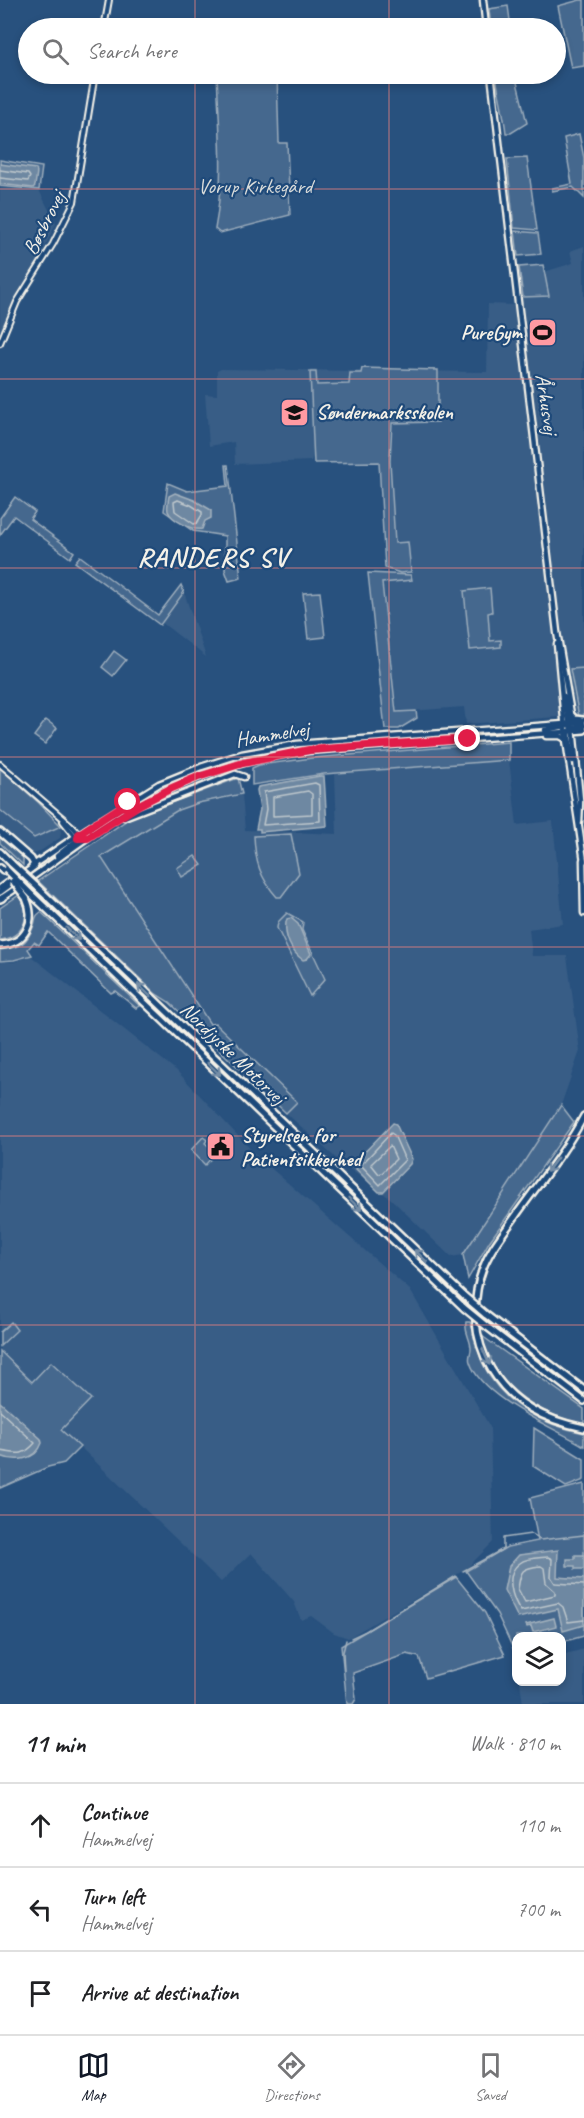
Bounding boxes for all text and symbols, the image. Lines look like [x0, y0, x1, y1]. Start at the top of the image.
search box [18, 18, 566, 84]
icon: search [39, 35, 72, 68]
text: Search here [87, 37, 177, 65]
park label: Vorup Kirkegård [198, 173, 316, 199]
street label: Bøsbrovej [17, 184, 72, 259]
sports icon: PureGym [527, 316, 559, 348]
place label: PureGym [461, 319, 523, 346]
street label: Århusvej [530, 372, 564, 439]
school or university icon: Søndermarksskolen [279, 396, 311, 428]
place label: Søndermarksskolen [316, 399, 453, 425]
district label: RANDERS SV [137, 540, 293, 574]
street label: Hammelvej [233, 715, 313, 753]
route end [454, 725, 480, 751]
route start [114, 788, 140, 814]
one-way arrow [66, 927, 81, 941]
one-way arrow [136, 982, 151, 997]
street label: Nordjyske Motorvej [175, 996, 293, 1112]
one-way arrow [207, 1062, 222, 1076]
place label: Styrelsen for Patientsikkerhed [241, 1122, 365, 1172]
public building icon: Styrelsen for Patientsikkerhed [204, 1131, 236, 1163]
one-way arrow [546, 1156, 558, 1173]
one-way arrow [347, 1197, 362, 1211]
one-way arrow [413, 1248, 428, 1263]
one-way arrow [480, 1348, 492, 1366]
map controls [512, 1632, 566, 1686]
button: layers [512, 1632, 566, 1686]
text: 11 min [24, 1727, 86, 1760]
text: Walk · 810 m [470, 1731, 560, 1756]
text: Continue [81, 1799, 147, 1827]
icon: ahead [24, 1809, 57, 1842]
text: 110 m [517, 1813, 560, 1838]
text: Hammelvej [81, 1827, 152, 1852]
text: Turn left [81, 1883, 145, 1911]
icon: left [24, 1893, 57, 1926]
text: 700 m [517, 1897, 560, 1922]
text: Hammelvej [81, 1911, 152, 1936]
icon: arrive [24, 1977, 57, 2010]
text: Arrive at destination [81, 1979, 238, 2007]
tab: Map [77, 2049, 110, 2105]
tab: Directions [264, 2049, 320, 2105]
tab: Saved [474, 2049, 507, 2105]

